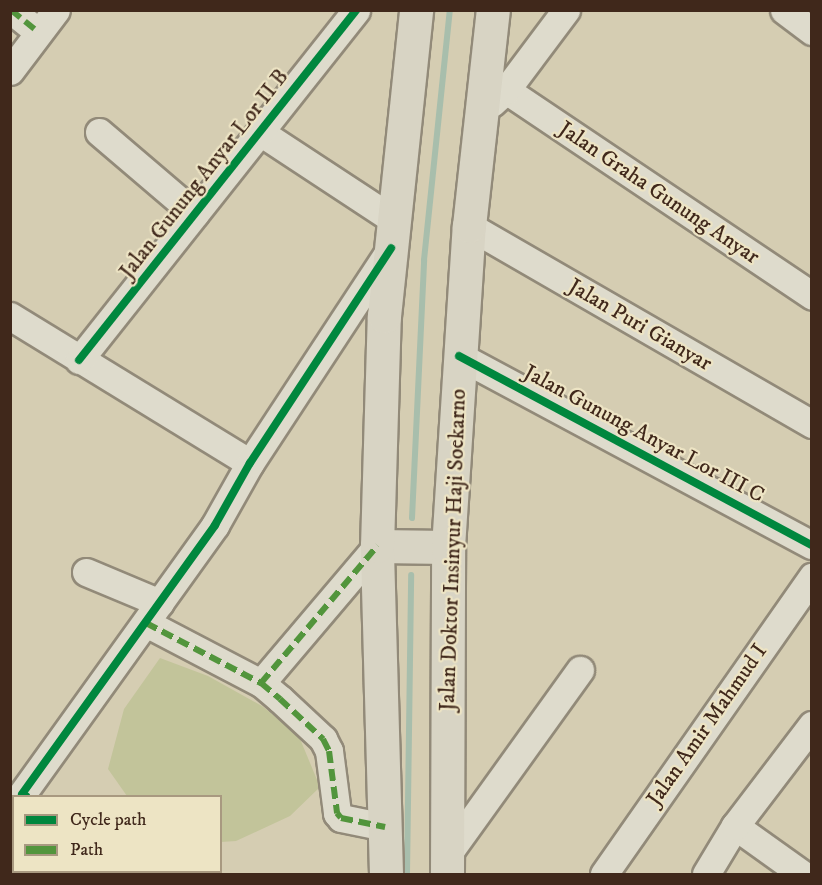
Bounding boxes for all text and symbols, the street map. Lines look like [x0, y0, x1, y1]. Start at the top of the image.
street label: Jalan Gunung Anyar Lor II B [114, 64, 294, 284]
street label: Jalan Graha Gunung Anyar [554, 116, 764, 270]
street label: Jalan Puri Gianyar [563, 273, 717, 377]
street label: Jalan Gunung Anyar Lor III C [519, 359, 769, 509]
street label: Jalan Doktor Insinyur Haji Soekarno [434, 388, 472, 712]
street label: Jalan Amir Mahmud I [641, 639, 773, 811]
legend [12, 795, 222, 873]
text: Cycle path [70, 809, 147, 831]
text: Path [70, 839, 103, 861]

